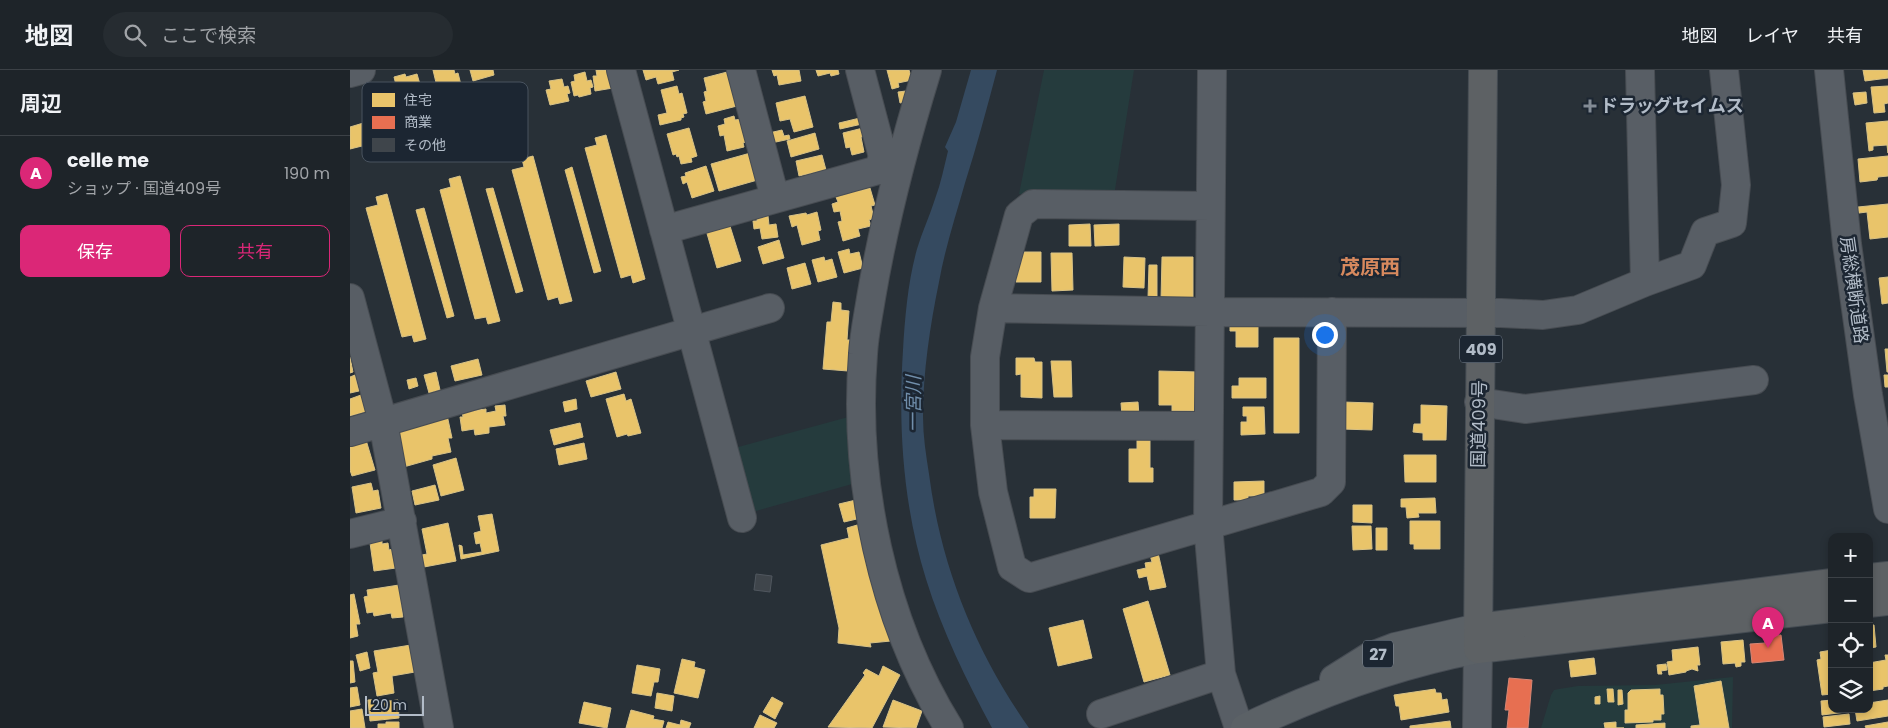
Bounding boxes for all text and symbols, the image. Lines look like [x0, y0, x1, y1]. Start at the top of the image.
search box [103, 12, 453, 57]
text: 地図 [25, 19, 73, 52]
icon: search [121, 21, 149, 49]
text: ここで検索 [161, 22, 256, 49]
text: 地図 [1682, 23, 1718, 48]
text: レイヤ [1746, 23, 1799, 48]
text: 共有 [1827, 23, 1863, 48]
legend [362, 82, 528, 162]
text: 周辺 [20, 89, 62, 118]
text: 住宅 [404, 90, 432, 110]
place label: ドラッグセイムス [1600, 93, 1744, 118]
marker: ドラッグセイムス [1584, 100, 1596, 112]
text: 商業 [404, 112, 432, 132]
text: その他 [404, 135, 446, 155]
text: celle me [67, 147, 149, 174]
text: A [30, 162, 42, 185]
text: 190 m [284, 162, 330, 185]
text: ショップ · 国道409号 [67, 177, 221, 200]
button: 保存 [20, 225, 170, 277]
button: 共有 [180, 225, 330, 277]
street label: 房総横断道路 [1835, 235, 1874, 345]
district label: 茂原西 [1340, 253, 1400, 281]
your location [1312, 322, 1338, 348]
road number: 409 [1460, 336, 1502, 362]
water label: 一宮川 [900, 374, 927, 433]
street label: 国道409号 [1465, 380, 1492, 468]
map controls [1828, 533, 1873, 713]
button: + [1828, 533, 1873, 578]
button: − [1828, 578, 1873, 623]
pin: A [1752, 607, 1784, 648]
button: locate [1828, 623, 1873, 668]
road number: 27 [1363, 640, 1393, 668]
button: layers [1828, 668, 1873, 713]
scale bar [365, 693, 424, 716]
text: 20 m [372, 695, 407, 715]

